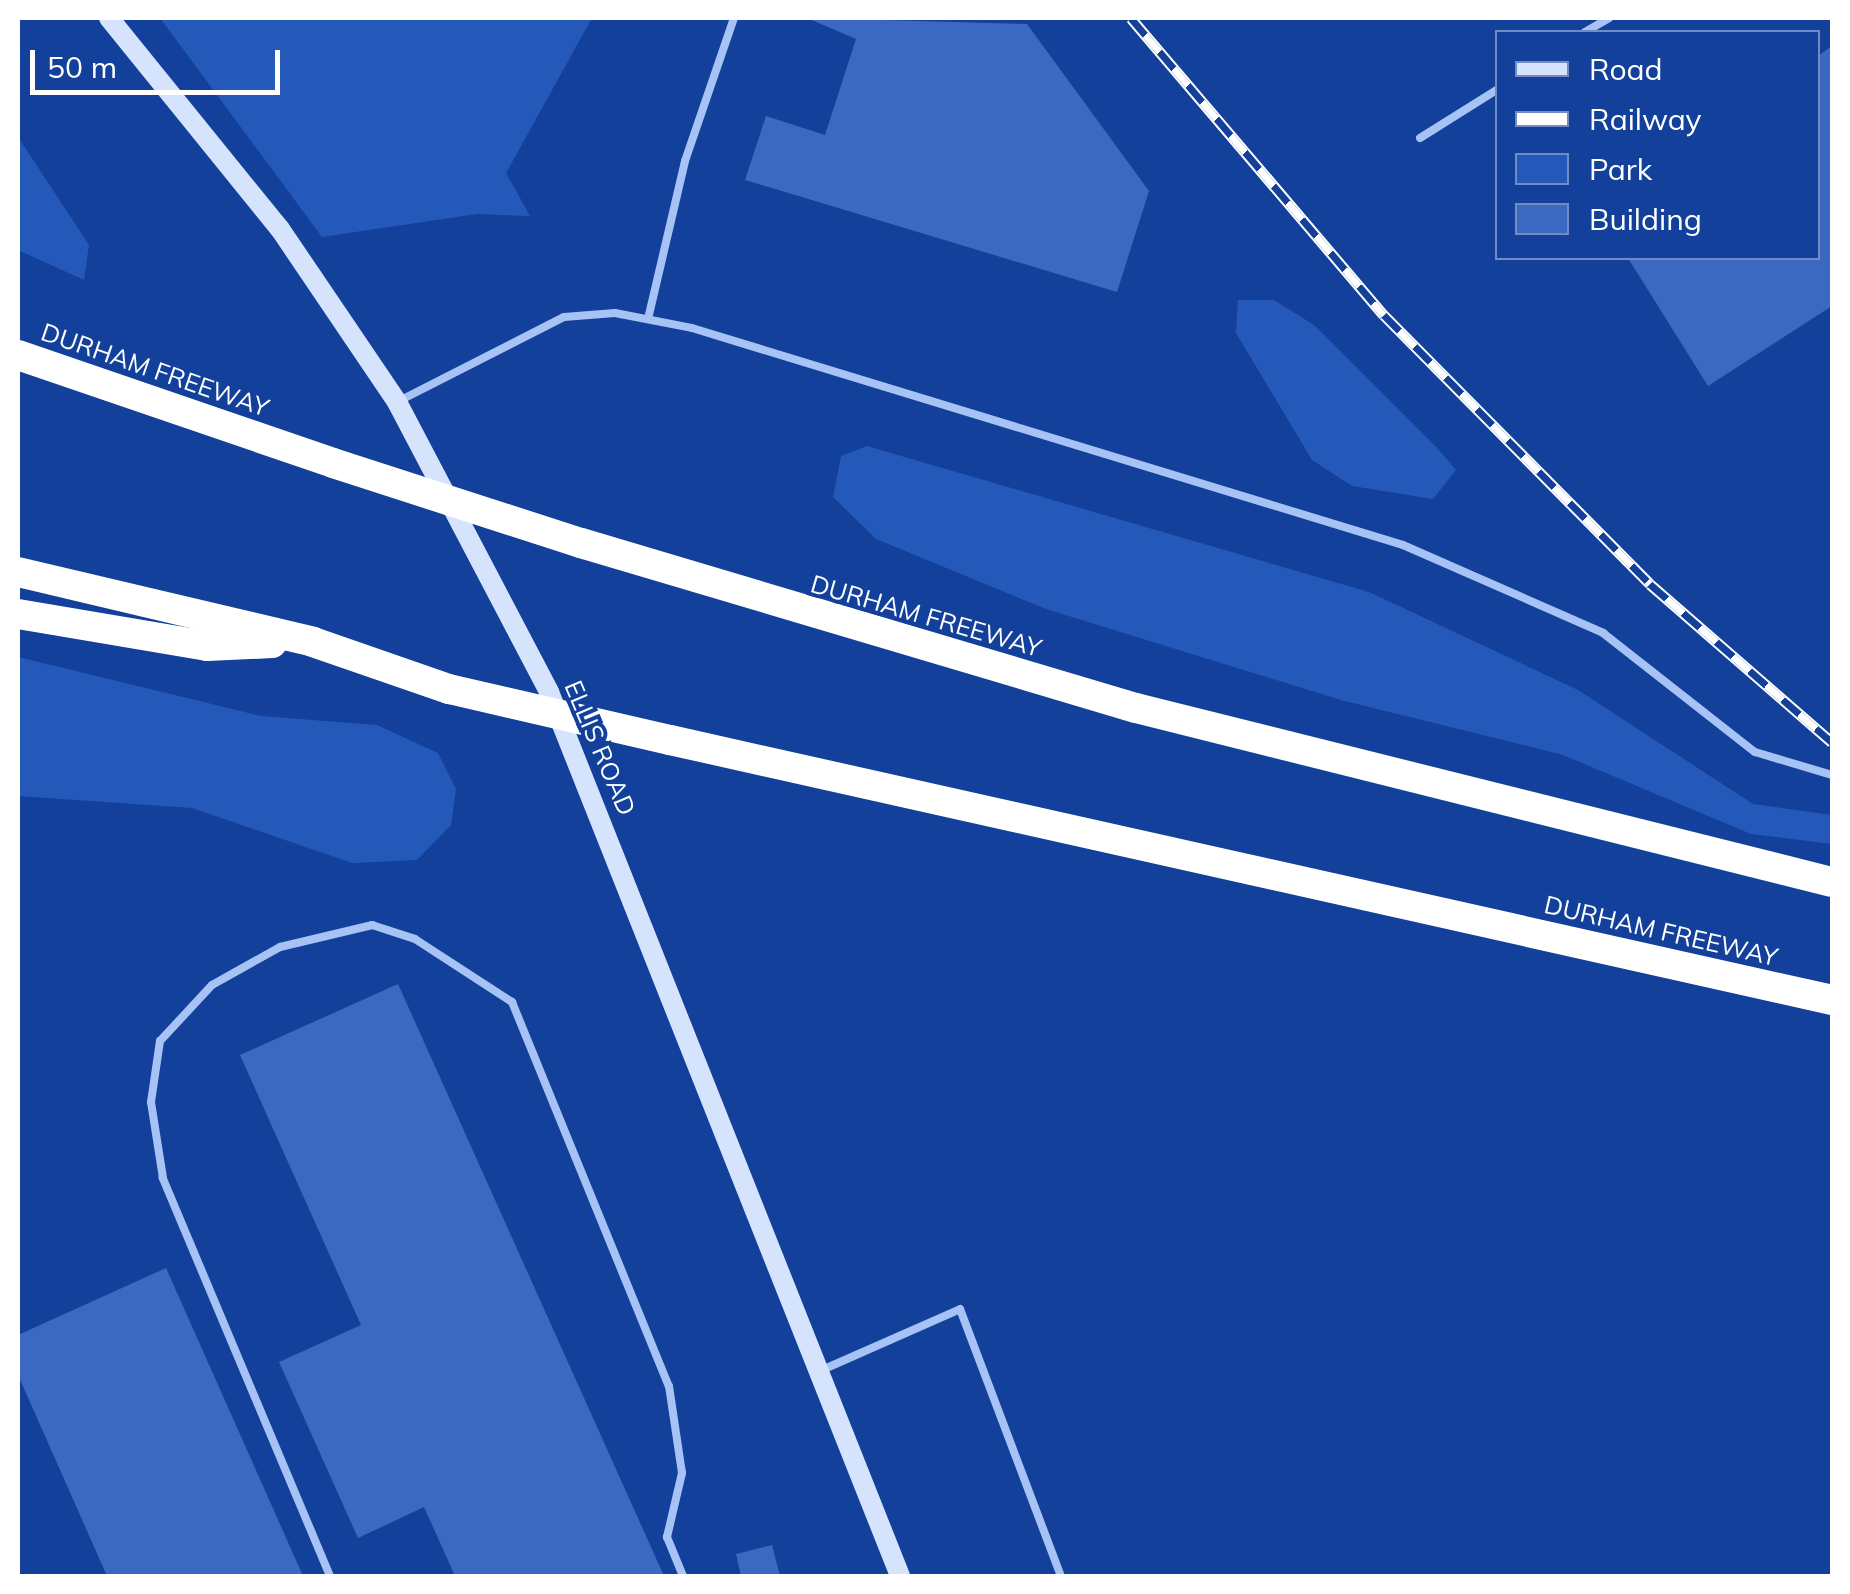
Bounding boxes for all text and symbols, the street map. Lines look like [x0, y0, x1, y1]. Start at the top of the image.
scale bar [35, 30, 285, 92]
legend [1495, 30, 1820, 260]
text: 50 m [47, 48, 117, 86]
text: Road [1589, 50, 1663, 88]
text: Railway [1589, 100, 1702, 138]
text: Park [1589, 150, 1652, 188]
text: Building [1589, 200, 1702, 238]
street label: DURHAM FREEWAY [37, 317, 273, 423]
street label: DURHAM FREEWAY [807, 569, 1045, 663]
street label: ELLIS ROAD [558, 676, 642, 820]
street label: DURHAM FREEWAY [1541, 890, 1781, 972]

